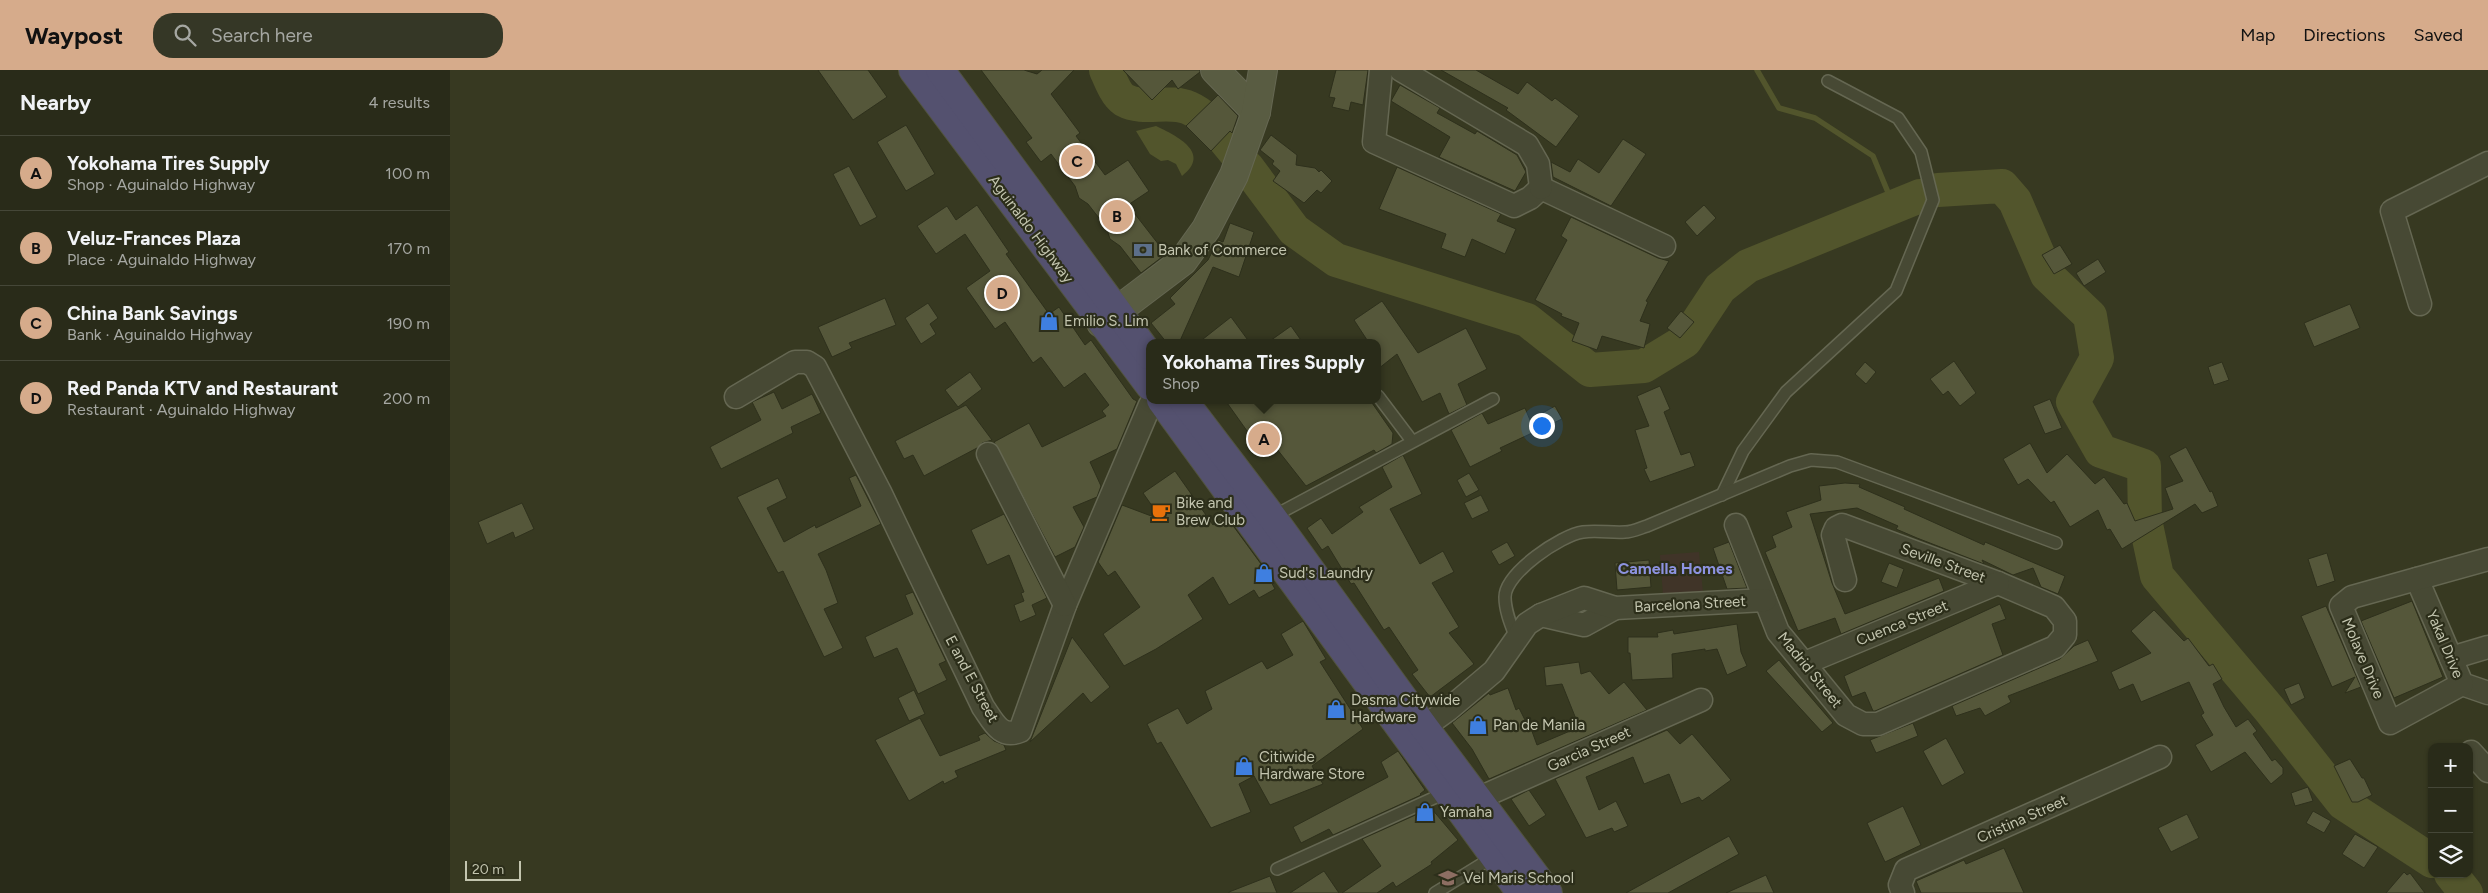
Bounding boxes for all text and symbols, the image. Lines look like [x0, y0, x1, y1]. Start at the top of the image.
search box [153, 13, 503, 58]
text: Waypost [25, 21, 123, 50]
icon: search [171, 21, 199, 49]
text: Search here [211, 24, 313, 47]
text: Map [2240, 24, 2275, 46]
text: Directions [2303, 24, 2385, 46]
text: Saved [2413, 24, 2463, 46]
text: Nearby [20, 90, 91, 115]
text: 4 results [369, 93, 430, 112]
pin: C [1061, 142, 1093, 180]
text: Yokohama Tires Supply [67, 152, 270, 175]
text: A [30, 164, 42, 183]
text: 100 m [385, 164, 430, 183]
street label: Aguinaldo Highway [985, 172, 1077, 286]
text: Shop · Aguinaldo Highway [67, 175, 255, 194]
pin: B [1101, 197, 1133, 235]
text: Veluz-Frances Plaza [67, 227, 241, 250]
text: B [31, 239, 41, 258]
text: 170 m [387, 239, 430, 258]
bank icon: Bank of Commerce [1132, 239, 1154, 261]
place label: Bank of Commerce [1158, 241, 1287, 259]
text: Place · Aguinaldo Highway [67, 250, 256, 269]
pin: D [986, 274, 1018, 312]
text: China Bank Savings [67, 302, 237, 325]
shop icon: Emilio S. Lim [1038, 310, 1060, 332]
place label: Emilio S. Lim [1064, 312, 1148, 330]
text: C [30, 314, 42, 333]
text: 190 m [387, 314, 430, 333]
text: Bank · Aguinaldo Highway [67, 325, 252, 344]
popup [1146, 339, 1381, 404]
text: Yokohama Tires Supply [1162, 351, 1365, 374]
text: Shop [1162, 374, 1200, 393]
text: Red Panda KTV and Restaurant [67, 377, 338, 400]
text: D [30, 389, 42, 408]
text: 200 m [383, 389, 430, 408]
text: Restaurant · Aguinaldo Highway [67, 400, 296, 419]
your location [1529, 413, 1555, 439]
pin: A [1248, 420, 1280, 458]
place label: Bike and Brew Club [1176, 494, 1245, 529]
cafe icon: Bike and Brew Club [1150, 501, 1172, 523]
street label: Seville Street [1898, 539, 1988, 587]
district label: Camella Homes [1618, 559, 1733, 578]
shop icon: Sud's Laundry [1253, 562, 1275, 584]
place label: Sud's Laundry [1279, 564, 1373, 582]
street label: Barcelona Street [1634, 592, 1747, 616]
street label: Cuenca Street [1854, 596, 1951, 650]
street label: Yakal Drive [2423, 607, 2467, 681]
street label: Molave Drive [2338, 615, 2388, 701]
street label: Madrid Street [1774, 629, 1846, 712]
street label: E and E Street [942, 633, 1003, 726]
place label: Dasma Citywide Hardware [1351, 691, 1460, 726]
shop icon: Dasma Citywide Hardware [1325, 698, 1347, 720]
shop icon: Pan de Manila [1467, 714, 1489, 736]
place label: Pan de Manila [1493, 716, 1585, 734]
street label: Garcia Street [1545, 723, 1634, 775]
map controls [2428, 743, 2473, 878]
button: + [2428, 743, 2473, 788]
place label: Citiwide Hardware Store [1259, 748, 1365, 783]
shop icon: Citiwide Hardware Store [1233, 755, 1255, 777]
button: − [2428, 788, 2473, 833]
street label: Cristina Street [1974, 791, 2070, 847]
shop icon: Yamaha [1414, 801, 1436, 823]
place label: Yamaha [1440, 803, 1492, 821]
button: layers [2428, 833, 2473, 878]
scale bar [465, 858, 521, 881]
text: 20 m [472, 861, 504, 878]
school or university icon: Vel Maris School [1437, 867, 1459, 889]
place label: Vel Maris School [1463, 869, 1574, 887]

